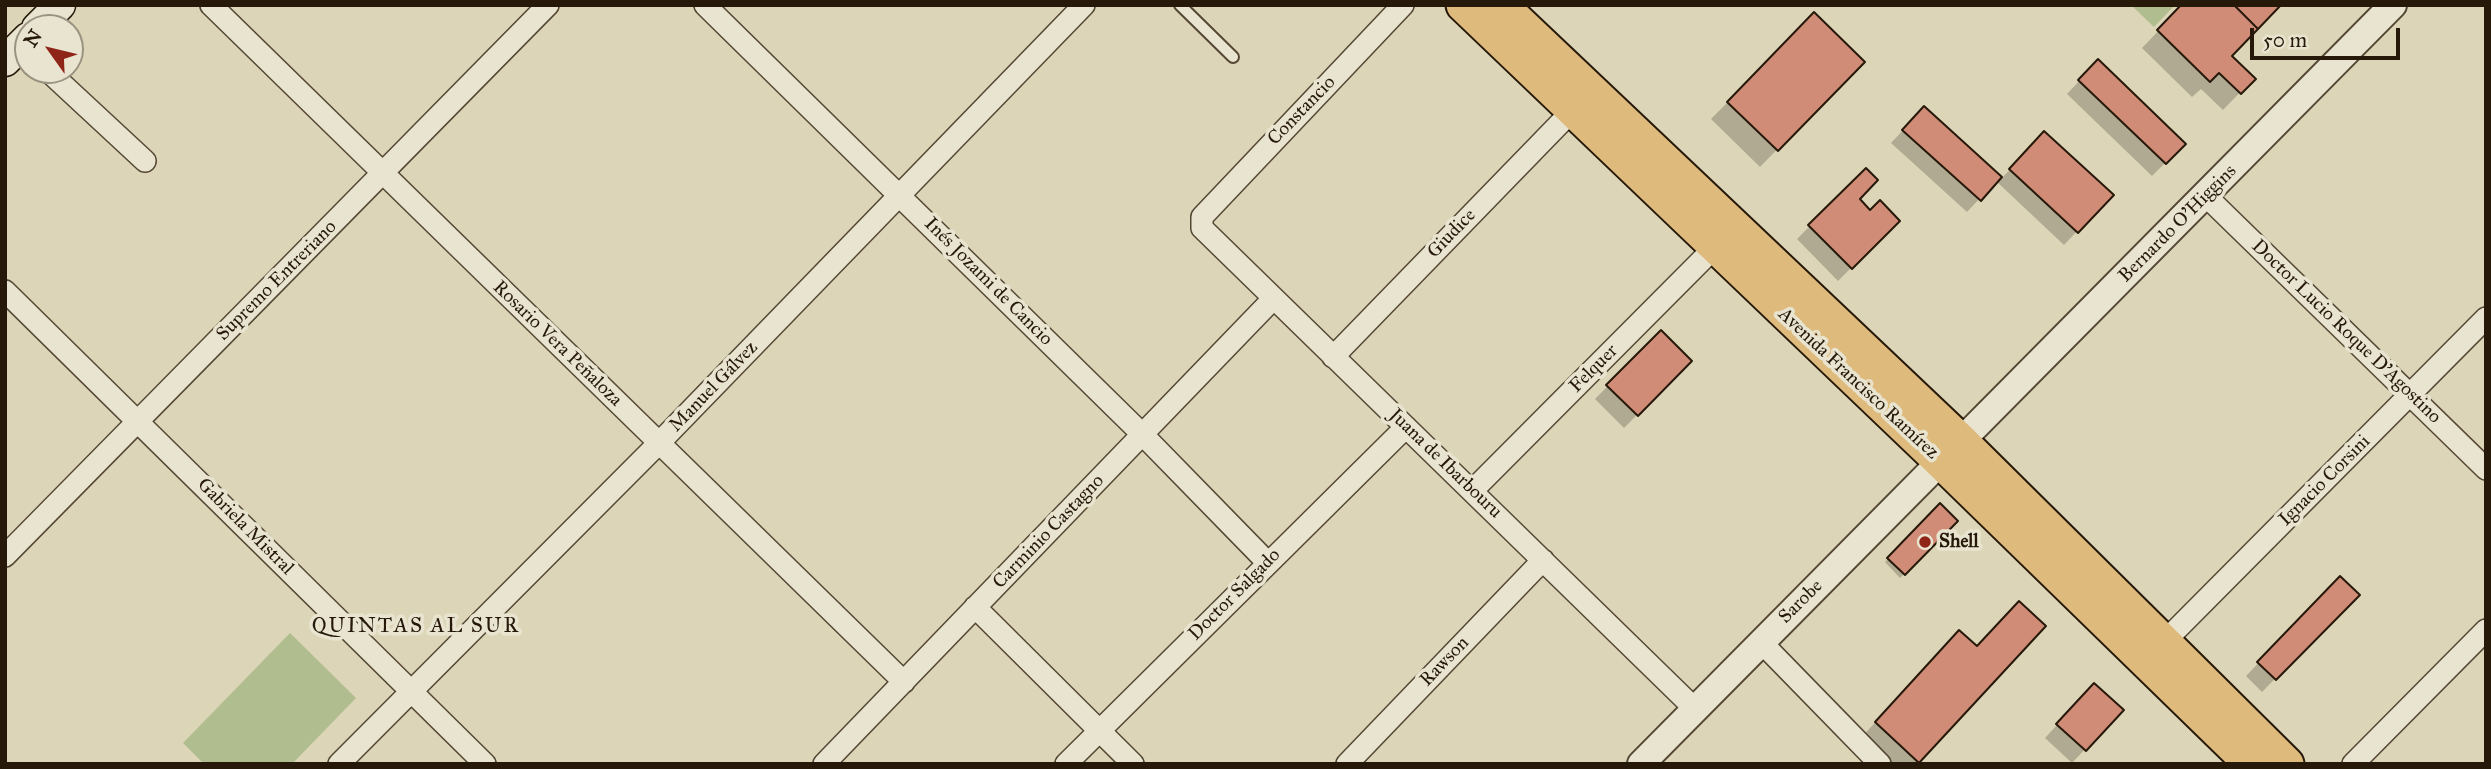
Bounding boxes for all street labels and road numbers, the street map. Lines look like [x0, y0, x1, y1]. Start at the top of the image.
street label: Constancio [1263, 72, 1341, 150]
street label: Bernardo O'Higgins [2114, 160, 2242, 288]
street label: Giudice [1423, 205, 1481, 263]
street label: Inés Jozami de Cancio [919, 213, 1057, 351]
street label: Supremo Entreriano [212, 216, 342, 346]
street label: Doctor Lucio Roque D’Agostino [2246, 235, 2446, 429]
street label: Rosario Vera Peñaloza [488, 276, 626, 412]
street label: Avenida Francisco Ramírez [1773, 304, 1943, 464]
street label: Manuel Gálvez [665, 337, 763, 437]
street label: Felquer [1565, 340, 1623, 398]
street label: Juana de Ibarbouru [1384, 404, 1506, 524]
street label: Ignacio Corsini [2275, 431, 2375, 531]
street label: Carminio Castagno [989, 470, 1109, 594]
street label: Gabriela Mistral [192, 474, 298, 580]
street label: Doctor Salgado [1184, 544, 1286, 646]
street label: Sarobe [1774, 575, 1828, 629]
street label: Rawson [1416, 632, 1474, 692]

